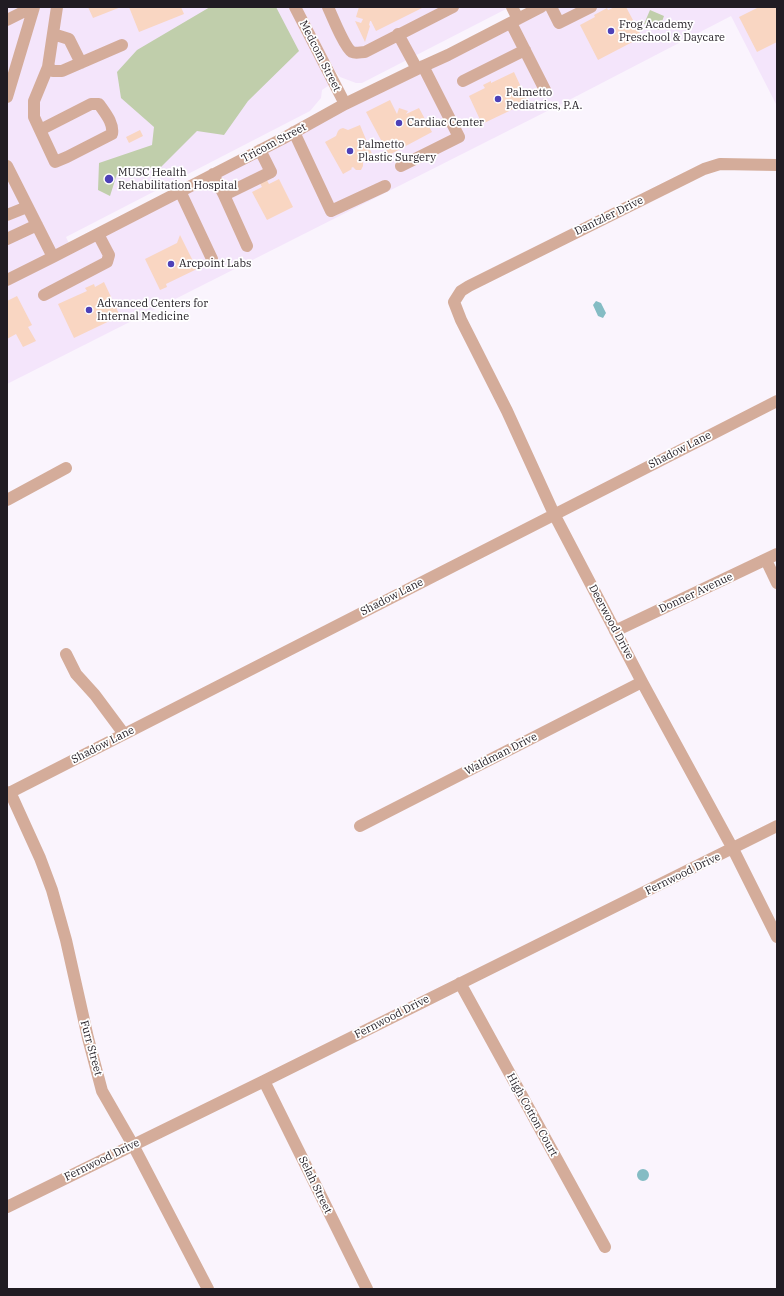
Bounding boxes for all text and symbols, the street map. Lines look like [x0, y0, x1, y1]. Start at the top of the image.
street label: Medcom Street [296, 18, 344, 94]
place label: Frog Academy Preschool & Daycare [619, 18, 725, 44]
marker: Frog Academy Preschool & Daycare [606, 26, 616, 36]
place label: Palmetto Pediatrics, P.A. [506, 86, 582, 112]
marker: Palmetto Pediatrics, P.A. [493, 94, 503, 104]
place label: Cardiac Center [407, 116, 484, 130]
marker: Cardiac Center [394, 118, 404, 128]
street label: Tricom Street [240, 120, 308, 166]
place label: Palmetto Plastic Surgery [358, 138, 436, 164]
marker: Palmetto Plastic Surgery [345, 146, 355, 156]
place label: MUSC Health Rehabilitation Hospital [118, 166, 237, 192]
marker: MUSC Health Rehabilitation Hospital [103, 173, 115, 185]
street label: Dantzler Drive [573, 194, 645, 238]
place label: Arcpoint Labs [179, 257, 251, 271]
marker: Arcpoint Labs [166, 259, 176, 269]
place label: Advanced Centers for Internal Medicine [97, 297, 208, 323]
marker: Advanced Centers for Internal Medicine [84, 305, 94, 315]
street label: Shadow Lane [646, 429, 714, 471]
street label: Donner Avenue [657, 570, 735, 616]
street label: Shadow Lane [358, 576, 426, 618]
street label: Deerwood Drive [586, 582, 636, 662]
street label: Shadow Lane [69, 724, 137, 766]
street label: Waldman Drive [462, 730, 540, 778]
street label: Fernwood Drive [643, 850, 723, 898]
street label: Fernwood Drive [352, 992, 432, 1042]
street label: Furr Street [77, 1019, 105, 1077]
street label: High Cotton Court [504, 1071, 560, 1159]
street label: Fernwood Drive [62, 1136, 142, 1184]
street label: Selah Street [295, 1154, 335, 1216]

